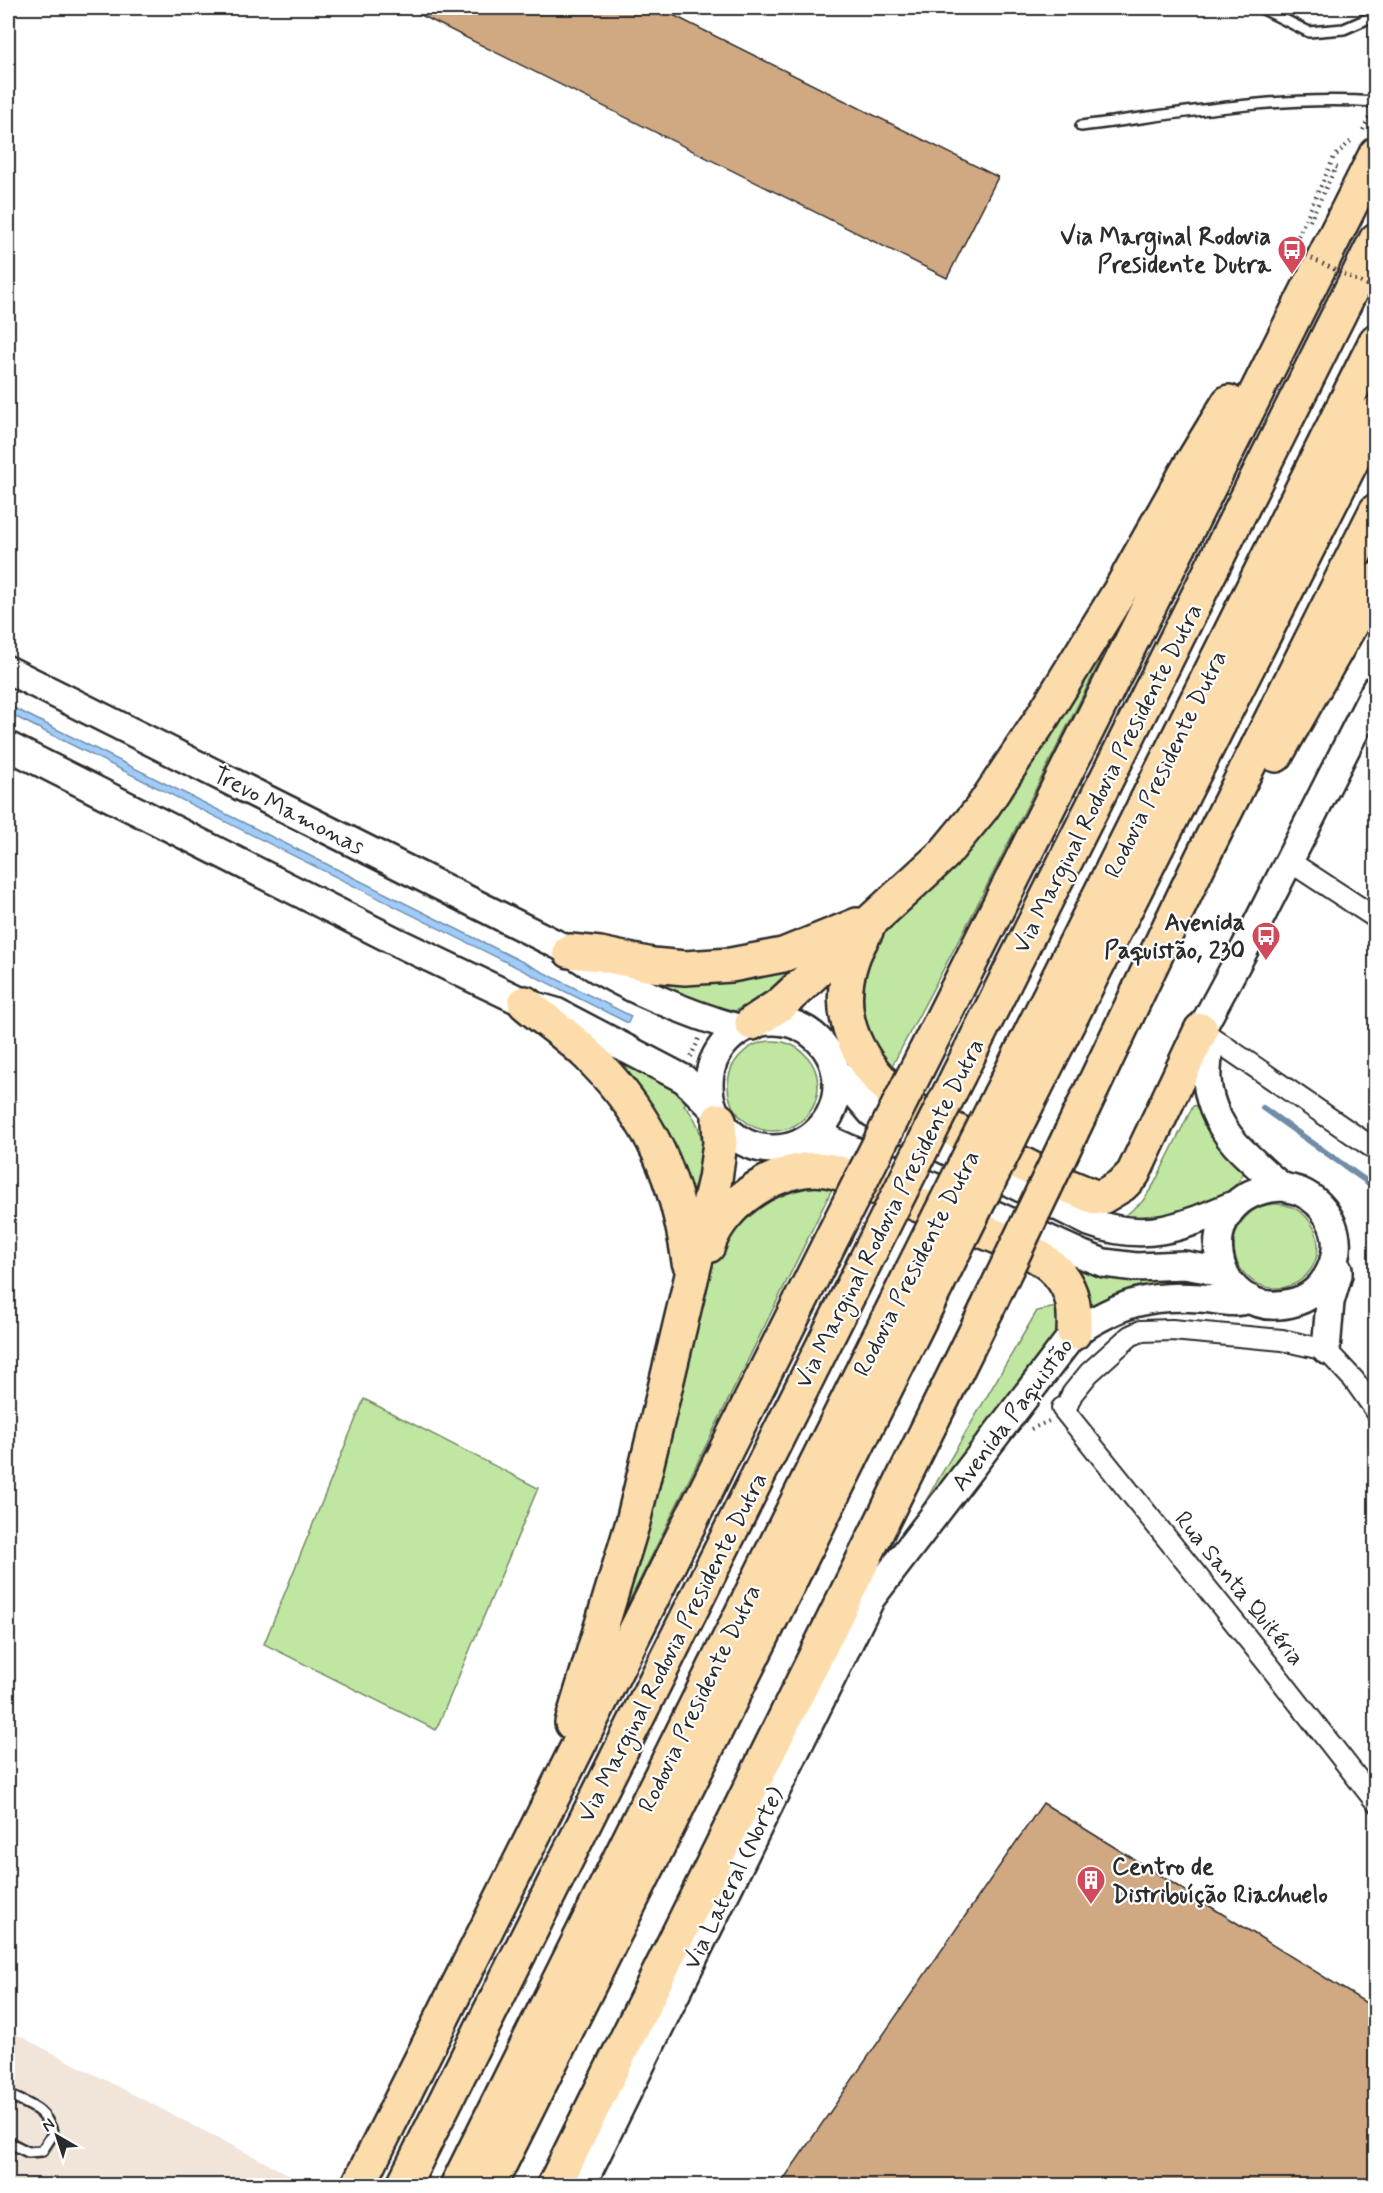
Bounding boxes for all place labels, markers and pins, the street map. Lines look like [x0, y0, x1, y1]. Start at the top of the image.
place label: Via Marginal Rodovia Presidente Dutra [1060, 222, 1272, 281]
bus stop icon: Via Marginal Rodovia Presidente Dutra [1276, 234, 1308, 276]
place label: Avenida Paquistão, 230 [1104, 908, 1245, 967]
bus stop icon: Avenida Paquistão, 230 [1250, 920, 1282, 962]
place label: Centro de Distribuíção Riachuelo [1112, 1852, 1328, 1911]
building icon: Centro de Distribuíção Riachuelo [1075, 1864, 1107, 1906]

